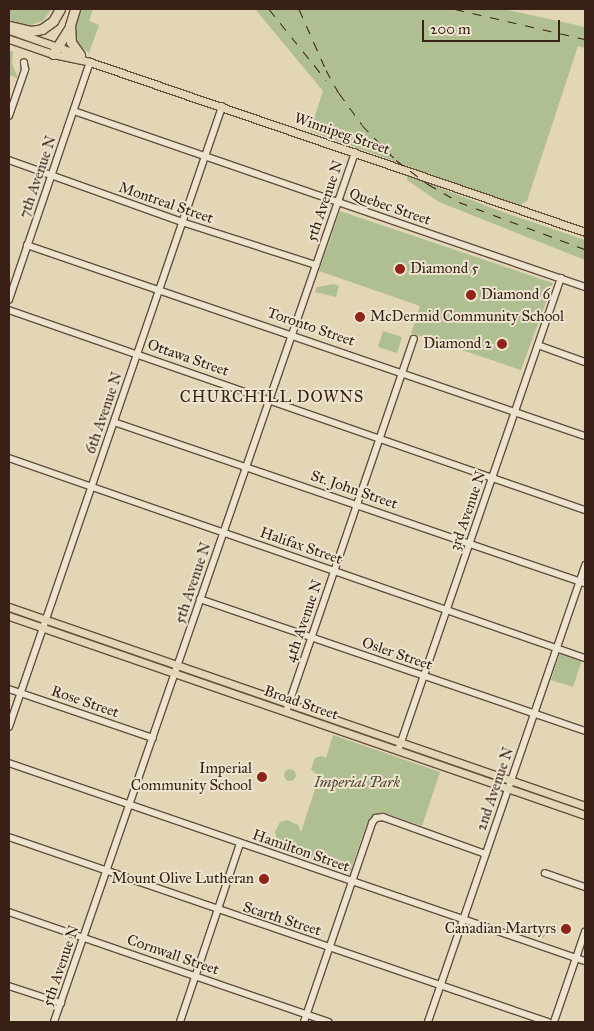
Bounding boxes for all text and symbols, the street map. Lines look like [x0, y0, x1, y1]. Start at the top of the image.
scale bar [424, 10, 562, 42]
text: 200 m [430, 20, 471, 38]
street label: Winnipeg Street [292, 109, 392, 159]
street label: 7th Avenue N [16, 133, 60, 221]
street label: 5th Avenue N [303, 158, 347, 244]
street label: Montreal Street [116, 178, 216, 228]
street label: Quebec Street [347, 185, 433, 229]
place label: Diamond 5 [410, 260, 478, 278]
marker: Diamond 5 [394, 263, 406, 275]
place label: Diamond 6 [481, 286, 550, 304]
marker: Diamond 6 [465, 289, 477, 301]
street label: Toronto Street [265, 304, 357, 350]
place label: McDermid Community School [370, 308, 564, 326]
marker: McDermid Community School [354, 311, 366, 323]
place label: Diamond 2 [423, 335, 492, 353]
street label: Ottawa Street [145, 336, 231, 380]
marker: Diamond 2 [496, 338, 508, 350]
street label: 6th Avenue N [82, 370, 126, 456]
district label: CHURCHILL DOWNS [178, 387, 366, 407]
street label: St. John Street [308, 467, 400, 513]
street label: 3rd Avenue N [446, 469, 490, 553]
street label: Halifax Street [257, 523, 345, 569]
street label: 5th Avenue N [171, 540, 215, 626]
street label: 4th Avenue N [281, 577, 327, 665]
street label: Osler Street [359, 634, 435, 674]
street label: Rose Street [49, 682, 121, 722]
street label: Broad Street [261, 682, 341, 724]
street label: 2nd Avenue N [472, 745, 518, 833]
place label: Imperial Community School [131, 759, 252, 794]
marker: Imperial Community School [256, 771, 268, 783]
park label: Imperial Park [314, 774, 400, 792]
street label: Hamilton Street [250, 826, 352, 876]
place label: Mount Olive Lutheran [112, 870, 254, 888]
marker: Mount Olive Lutheran [258, 873, 270, 885]
street label: Scarth Street [241, 898, 323, 940]
place label: Canadian Martyrs [445, 920, 556, 938]
street label: 5th Avenue N [39, 923, 83, 1009]
marker: Canadian Martyrs [560, 923, 572, 935]
street label: Cornwall Street [125, 931, 221, 979]

